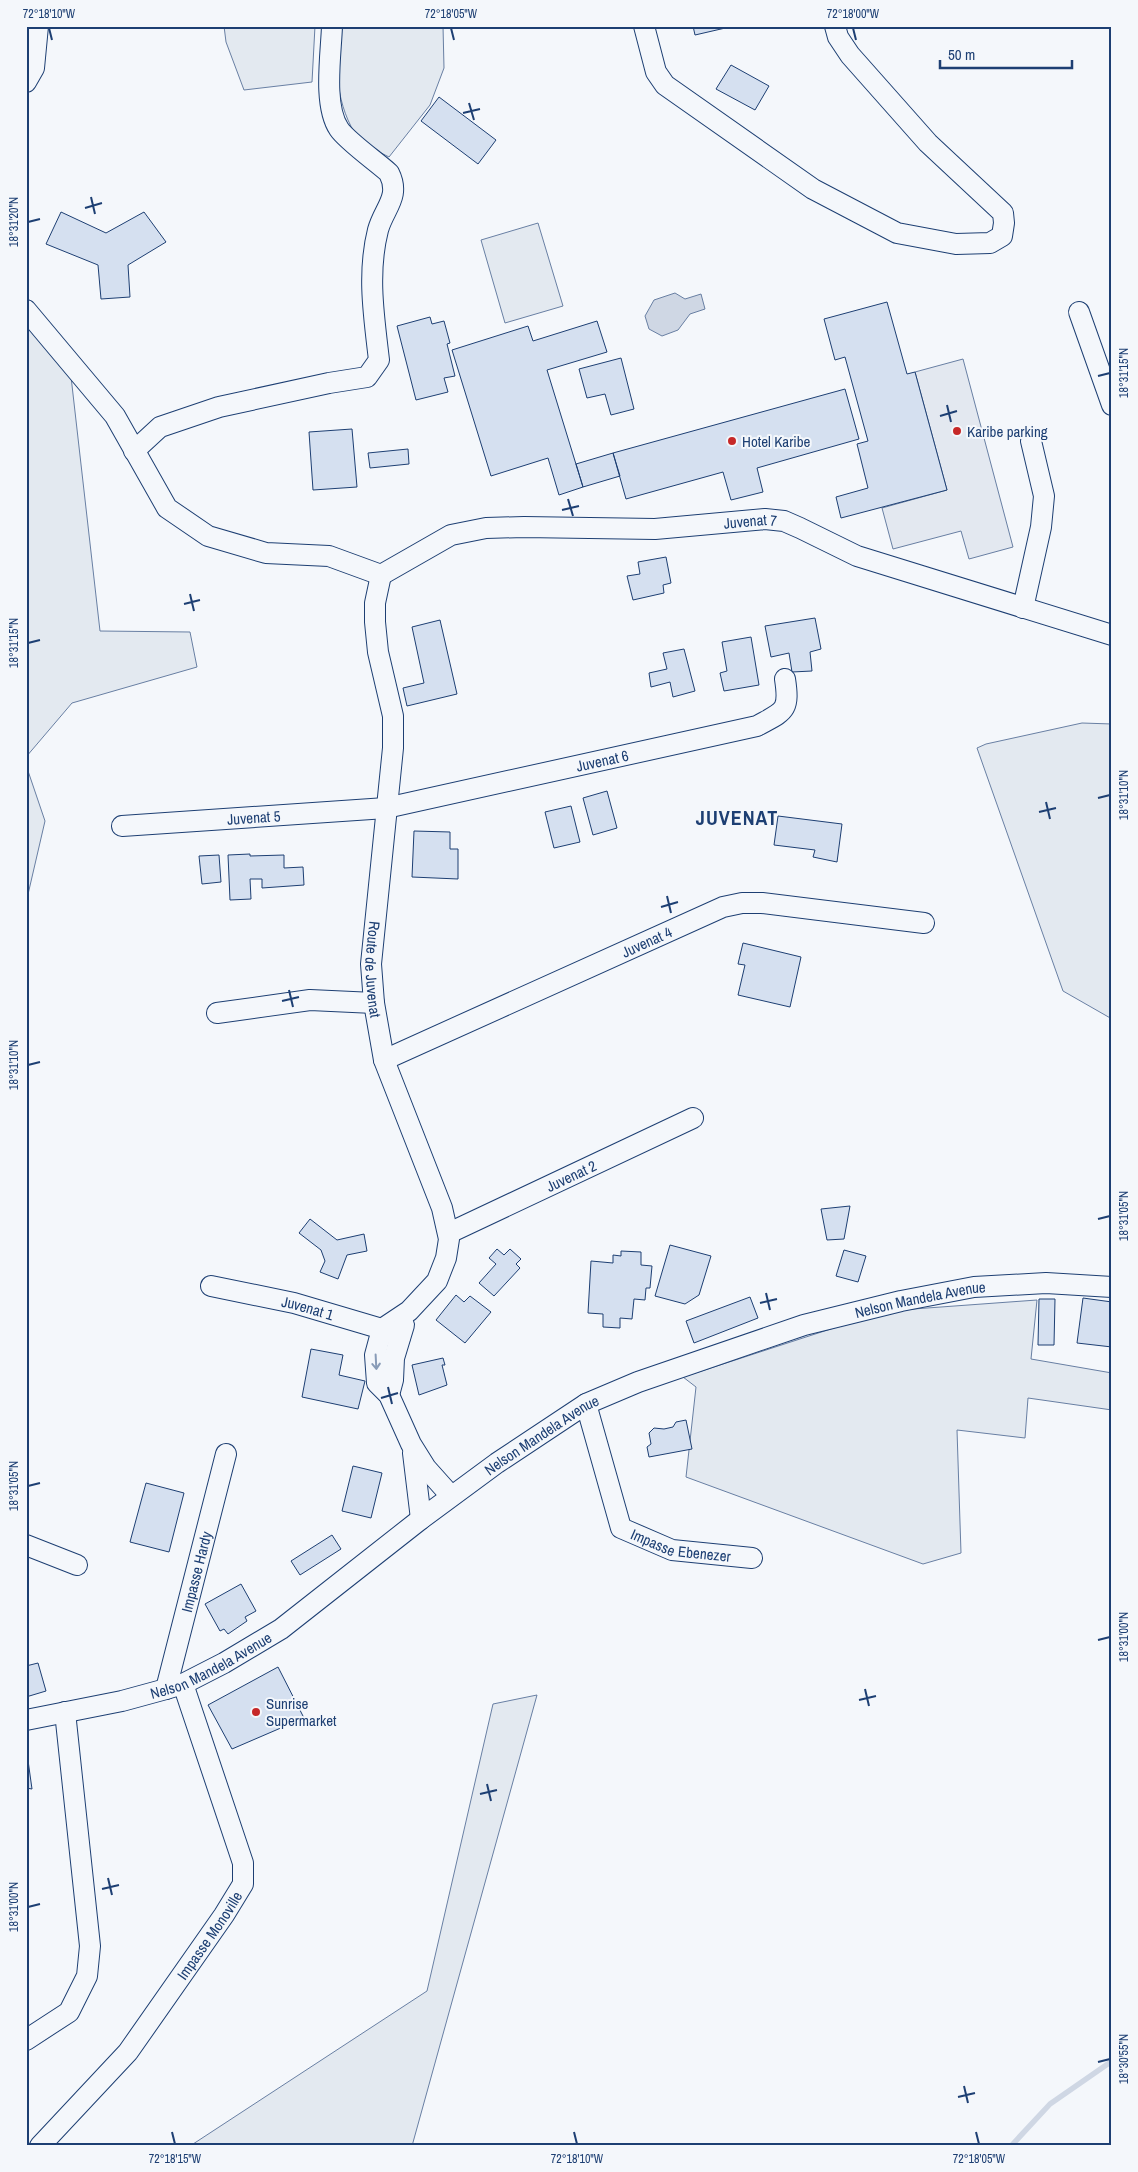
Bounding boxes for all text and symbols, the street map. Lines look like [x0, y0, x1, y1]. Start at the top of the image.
text: 72°18'10"W [23, 6, 76, 22]
text: 72°18'05"W [425, 6, 478, 22]
text: 72°18'00"W [827, 6, 880, 22]
scale bar [940, 38, 1073, 70]
text: 50 m [948, 44, 975, 65]
text: 18°31'20"N [6, 197, 22, 247]
text: 18°31'15"N [1116, 348, 1132, 398]
place label: Karibe parking [967, 421, 1048, 442]
marker: Karibe parking [951, 425, 963, 437]
place label: Hotel Karibe [742, 431, 811, 452]
marker: Hotel Karibe [726, 435, 738, 447]
street label: Juvenat 7 [723, 508, 778, 533]
text: 18°31'15"N [6, 618, 22, 668]
street label: Juvenat 6 [574, 744, 631, 776]
text: 18°31'10"N [1116, 770, 1132, 820]
district label: JUVENAT [696, 804, 778, 831]
street label: Juvenat 5 [226, 805, 281, 829]
street label: Route de Juvenat [361, 920, 387, 1020]
street label: Juvenat 4 [618, 921, 675, 962]
text: 18°31'10"N [6, 1040, 22, 1090]
street label: Juvenat 2 [542, 1155, 600, 1196]
text: 18°31'05"N [1116, 1191, 1132, 1241]
street label: Nelson Mandela Avenue [853, 1276, 986, 1323]
street label: Juvenat 1 [280, 1290, 336, 1325]
one-way arrow [371, 1353, 380, 1369]
street label: Nelson Mandela Avenue [480, 1389, 602, 1480]
text: 18°31'05"N [6, 1461, 22, 1511]
street label: Impasse Ebenezer [628, 1523, 732, 1566]
street label: Impasse Hardy [176, 1528, 217, 1614]
text: 18°31'00"N [1116, 1612, 1132, 1662]
street label: Nelson Mandela Avenue [148, 1627, 275, 1703]
place label: Sunrise Supermarket [266, 1693, 337, 1731]
marker: Sunrise Supermarket [250, 1706, 262, 1718]
text: 18°31'00"N [6, 1882, 22, 1932]
street label: Impasse Monoville [172, 1887, 247, 1984]
text: 18°30'55"N [1116, 2034, 1132, 2084]
text: 72°18'15"W [149, 2151, 202, 2167]
text: 72°18'10"W [551, 2151, 604, 2167]
text: 72°18'05"W [953, 2151, 1006, 2167]

